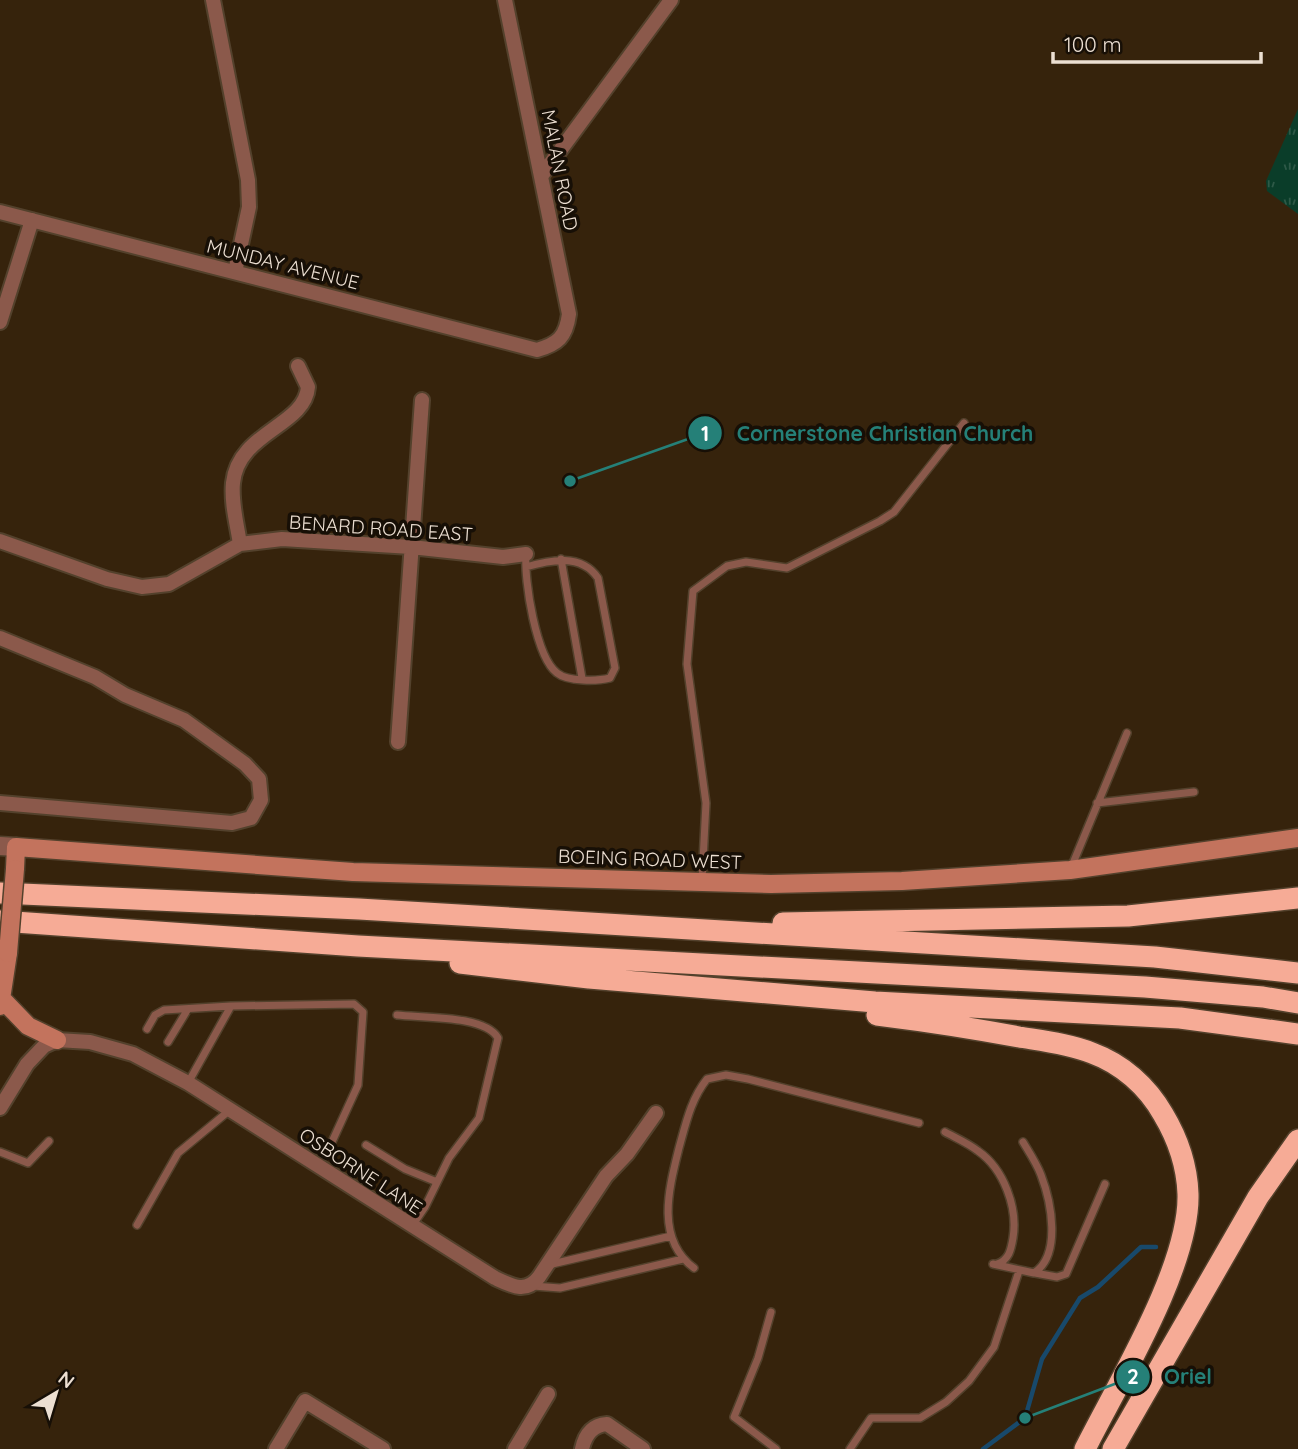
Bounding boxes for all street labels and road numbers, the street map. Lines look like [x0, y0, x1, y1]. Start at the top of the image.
street label: MALAN ROAD [537, 108, 583, 232]
street label: MUNDAY AVENUE [204, 233, 362, 295]
street label: BENARD ROAD EAST [288, 510, 474, 546]
street label: BOEING ROAD WEST [558, 844, 742, 874]
street label: OSBORNE LANE [295, 1122, 427, 1220]

